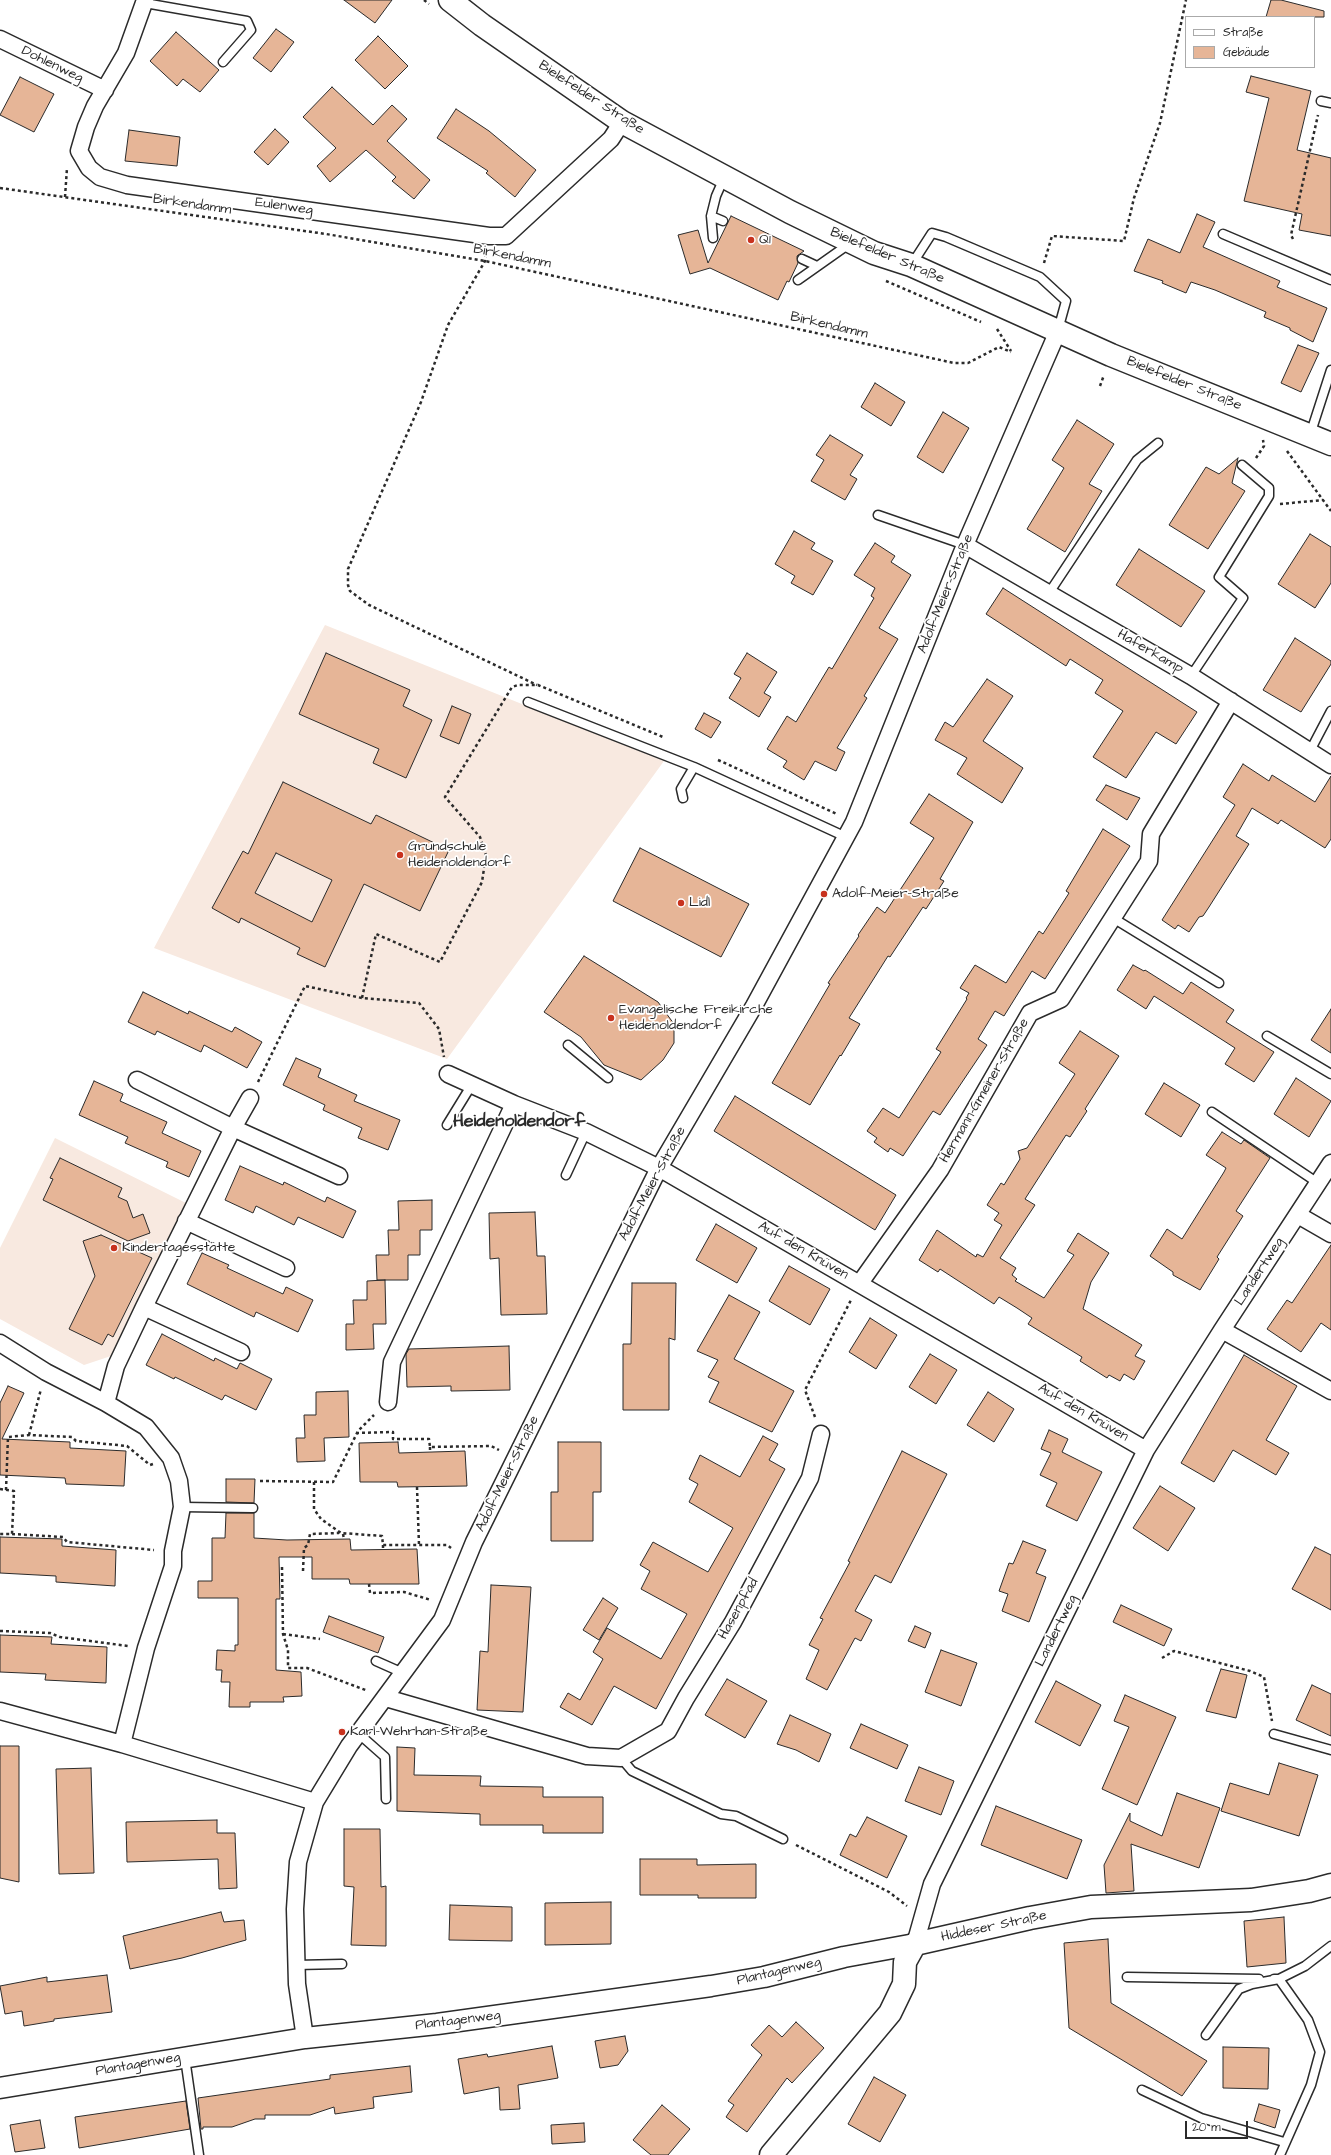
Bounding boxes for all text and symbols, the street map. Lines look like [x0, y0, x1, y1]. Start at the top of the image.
legend [1185, 16, 1315, 68]
text: Straße [1223, 24, 1263, 41]
street label: Dohlenweg [18, 43, 86, 87]
text: Gebäude [1223, 44, 1269, 61]
street label: Bielefelder Straße [535, 58, 647, 138]
street label: Birkendamm [152, 191, 232, 219]
street label: Eulenweg [254, 195, 314, 219]
street label: Bielefelder Straße [827, 224, 947, 288]
place label: Q1 [759, 232, 771, 248]
marker: Q1 [746, 235, 756, 245]
street label: Birkendamm [472, 241, 552, 273]
street label: Birkendamm [789, 309, 869, 343]
street label: Bielefelder Straße [1124, 353, 1244, 415]
street label: Adolf-Meier-Straße [914, 532, 978, 656]
street label: Haferkamp [1114, 626, 1186, 678]
place label: Grundschule Heidenoldendorf [408, 839, 511, 872]
marker: Grundschule Heidenoldendorf [395, 850, 405, 860]
place label: Adolf-Meier-Straße [832, 886, 959, 902]
marker: Adolf-Meier-Straße [819, 889, 829, 899]
place label: Lidl [689, 895, 710, 911]
marker: Lidl [676, 898, 686, 908]
place label: Evangelische Freikirche Heidenoldendorf [619, 1002, 773, 1034]
marker: Evangelische Freikirche Heidenoldendorf [606, 1013, 616, 1023]
street label: Hermann-Gmeiner-Straße [937, 1016, 1033, 1166]
district label: Heidenoldendorf [453, 1111, 585, 1133]
street label: Adolf-Meier-Straße [616, 1124, 690, 1244]
street label: Auf den Knüven [755, 1218, 851, 1284]
street label: Landertweg [1232, 1235, 1288, 1309]
place label: Kindertagesstätte [122, 1240, 235, 1256]
marker: Kindertagesstätte [109, 1243, 119, 1253]
street label: Auf den Knüven [1035, 1380, 1131, 1446]
street label: Adolf-Meier-Straße [473, 1413, 543, 1535]
street label: Hasenpfad [715, 1575, 763, 1643]
street label: Landertweg [1032, 1592, 1082, 1670]
place label: Karl-Wehrhan-Straße [350, 1724, 488, 1740]
marker: Karl-Wehrhan-Straße [337, 1727, 347, 1737]
street label: Hiddeser Straße [940, 1908, 1048, 1946]
street label: Plantagenweg [735, 1954, 823, 1990]
street label: Plantagenweg [414, 2007, 502, 2035]
street label: Plantagenweg [94, 2049, 182, 2081]
scale bar [1187, 2113, 1250, 2139]
text: 20 m [1192, 2119, 1221, 2136]

